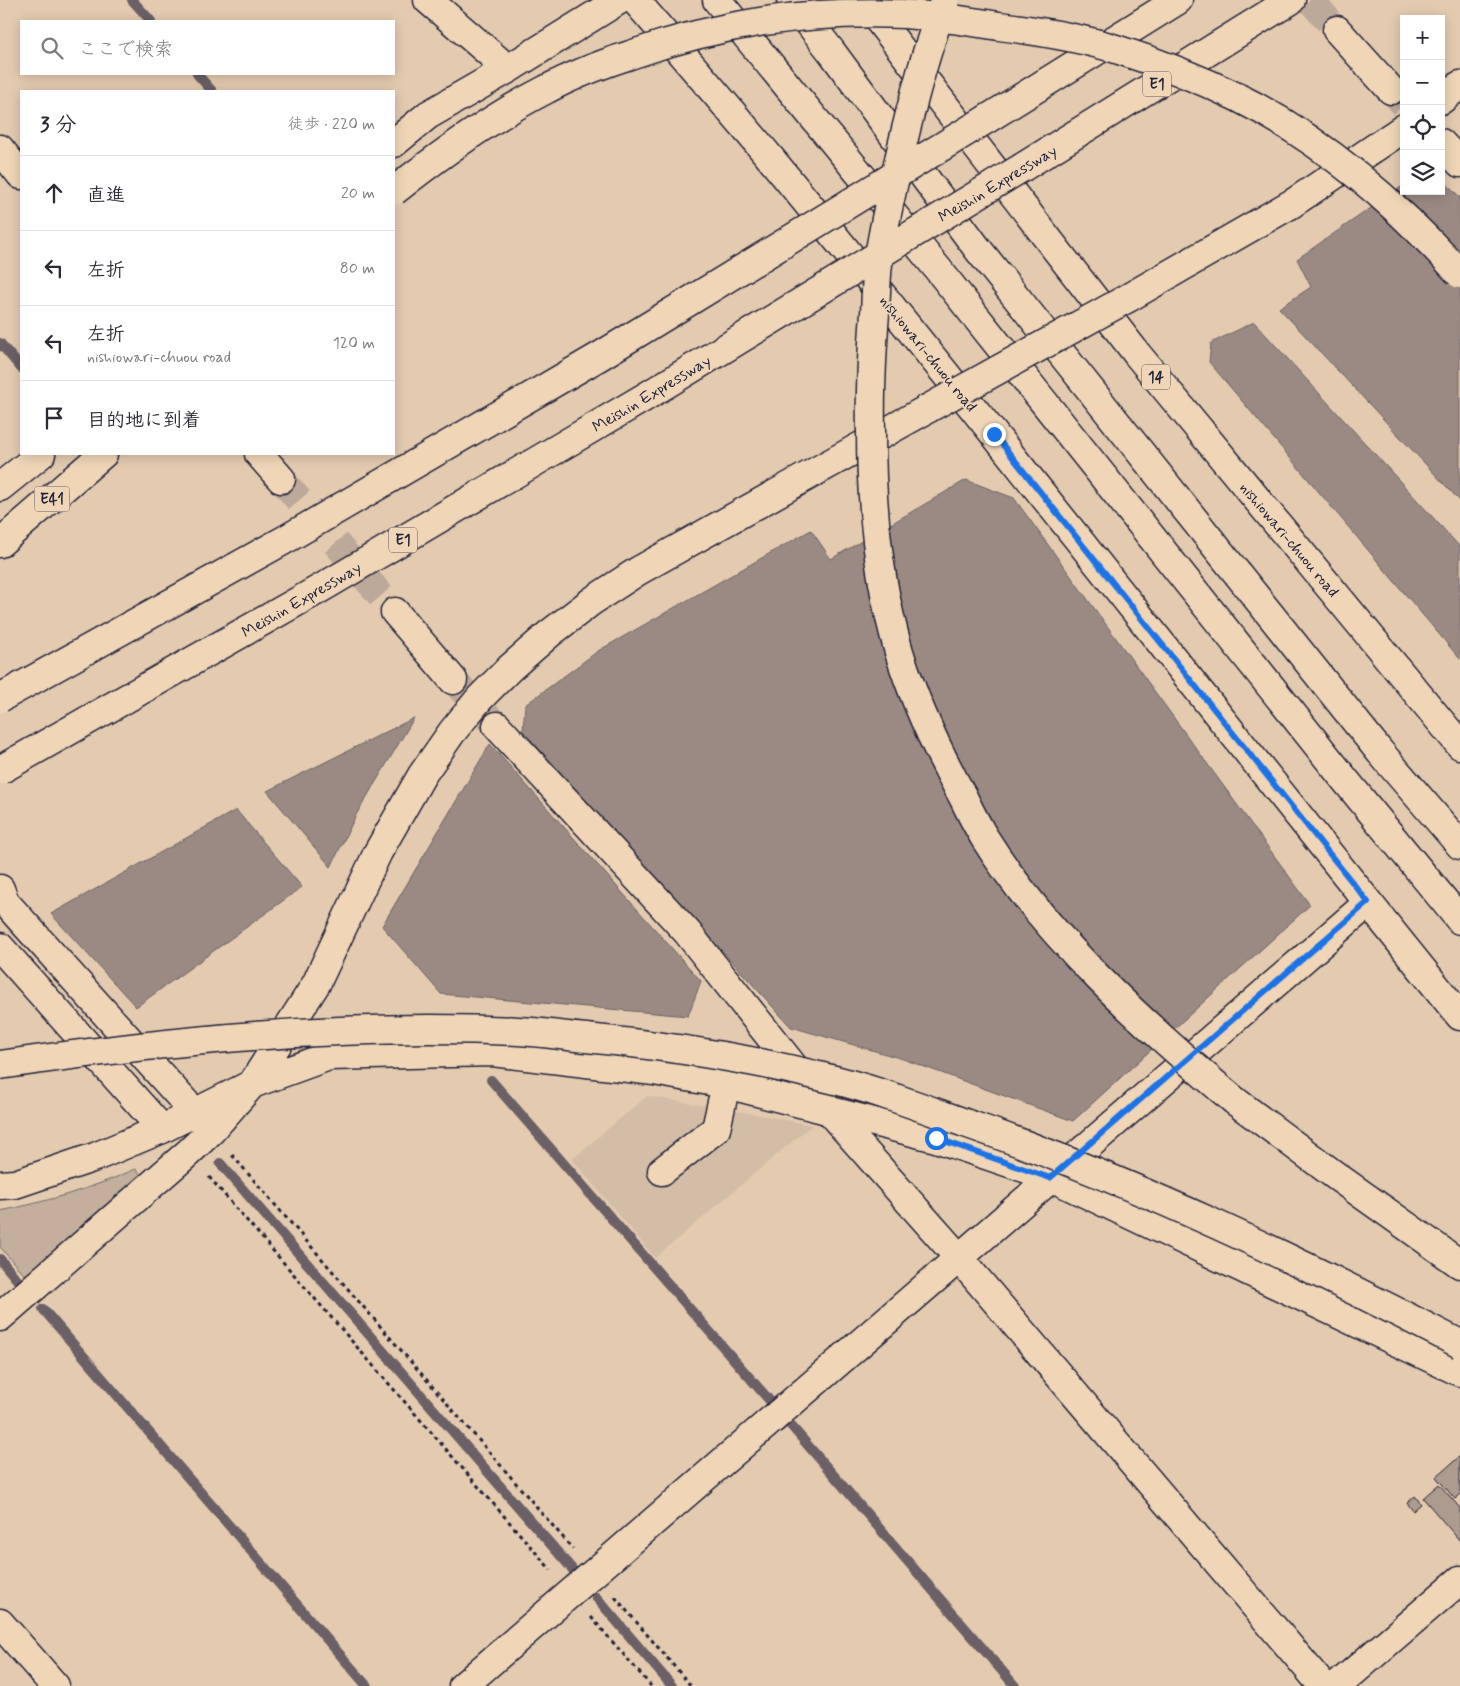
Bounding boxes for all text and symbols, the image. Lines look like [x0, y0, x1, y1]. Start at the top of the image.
map controls [1400, 15, 1445, 195]
button: + [1400, 15, 1445, 60]
search box [20, 20, 395, 75]
icon: search [38, 34, 66, 62]
text: ここで検索 [78, 37, 173, 62]
button: − [1400, 60, 1445, 105]
road number: E1 [1143, 72, 1171, 96]
button: locate [1400, 105, 1445, 150]
text: 3 分 [40, 111, 76, 139]
text: 徒歩 · 220 m [288, 114, 375, 135]
street label: Meishin Expressway [935, 141, 1061, 228]
button: layers [1400, 150, 1445, 195]
icon: ahead [40, 179, 68, 207]
text: 直進 [87, 183, 125, 208]
text: 20 m [341, 183, 375, 204]
icon: left [40, 254, 68, 282]
text: 左折 [87, 258, 125, 283]
text: 80 m [340, 258, 375, 279]
street label: nishiowari-chuou road [874, 291, 981, 417]
text: 左折 [87, 322, 125, 347]
icon: left [40, 329, 68, 357]
text: 120 m [333, 333, 375, 354]
text: nishiowari-chuou road [87, 347, 231, 368]
street label: Meishin Expressway [589, 351, 715, 438]
road number: 14 [1142, 364, 1170, 390]
icon: arrive [40, 404, 68, 432]
text: 目的地に到着 [87, 408, 201, 433]
route end [983, 423, 1006, 446]
street label: nishiowari-chuou road [1234, 478, 1343, 602]
road number: E41 [34, 486, 70, 512]
road number: E1 [389, 528, 417, 552]
street label: Meishin Expressway [238, 557, 365, 643]
route start [925, 1127, 948, 1150]

